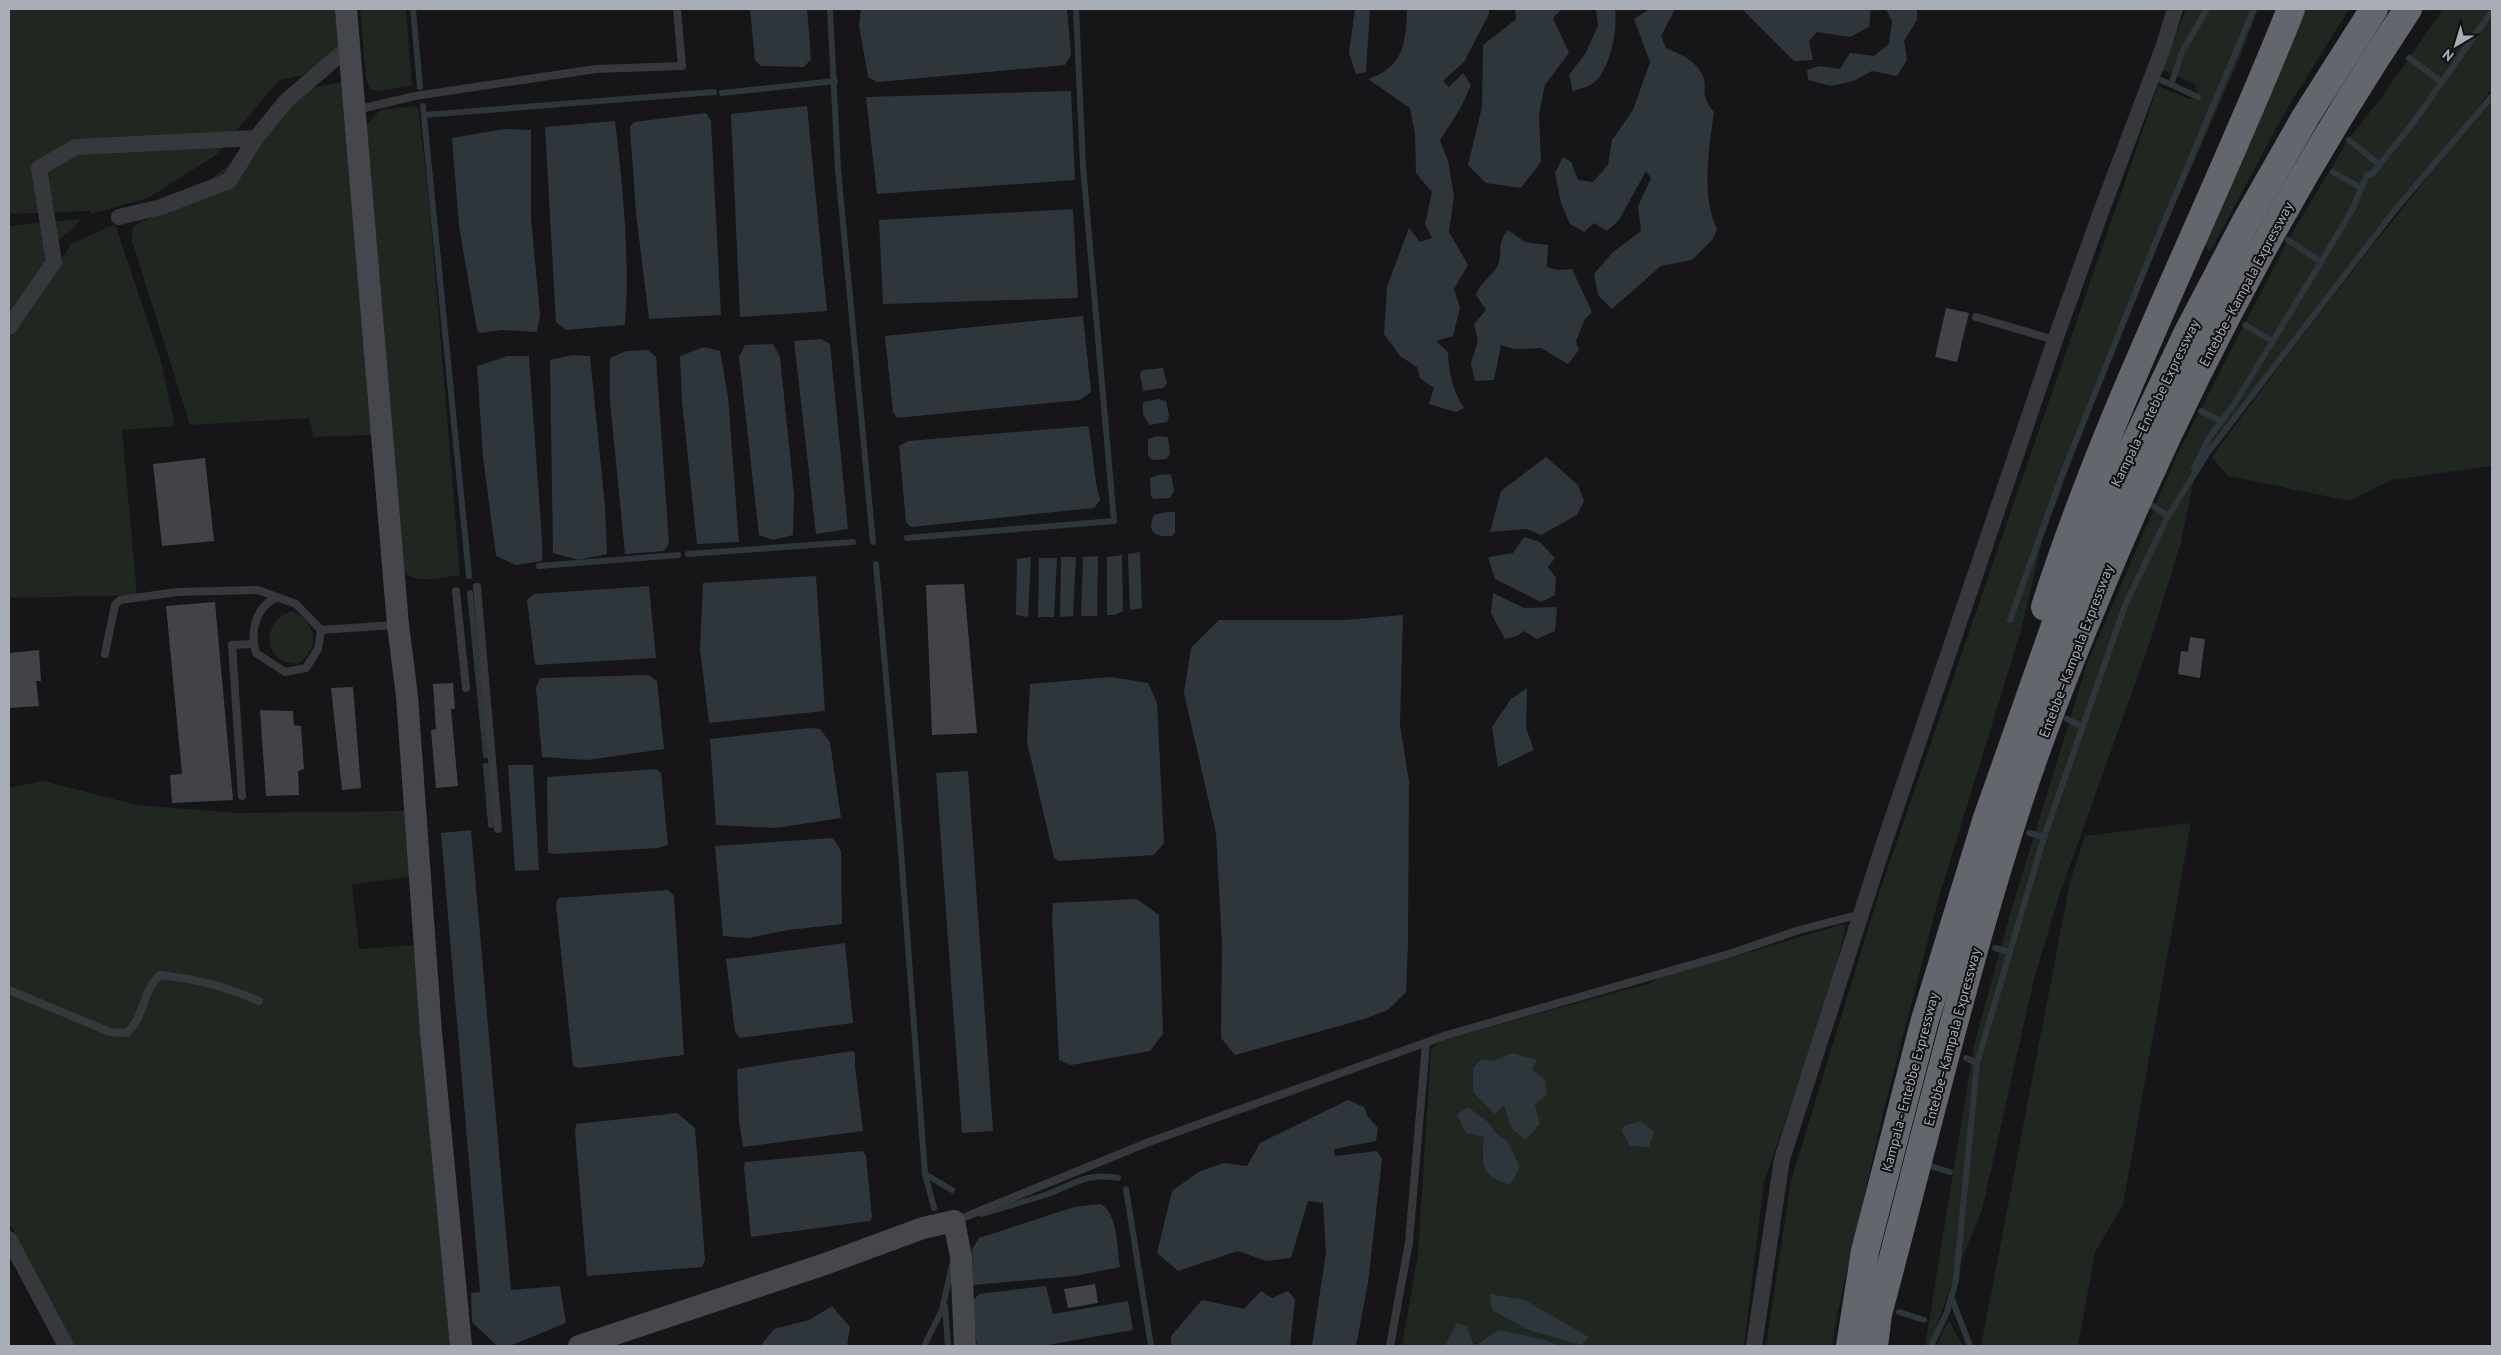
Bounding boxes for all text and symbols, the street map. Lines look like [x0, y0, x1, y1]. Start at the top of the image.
north arrow [2431, 20, 2481, 70]
text: N [2439, 45, 2457, 65]
street label: Entebbe–Kampala Expressway [2195, 198, 2297, 369]
street label: Kampala–Entebbe Expressway [2107, 316, 2204, 490]
street label: Entebbe–Kampala Expressway [2035, 562, 2118, 740]
street label: Entebbe–Kampala Expressway [1920, 945, 1985, 1128]
street label: Kampala - Entebbe Expressway [1877, 990, 1943, 1174]

